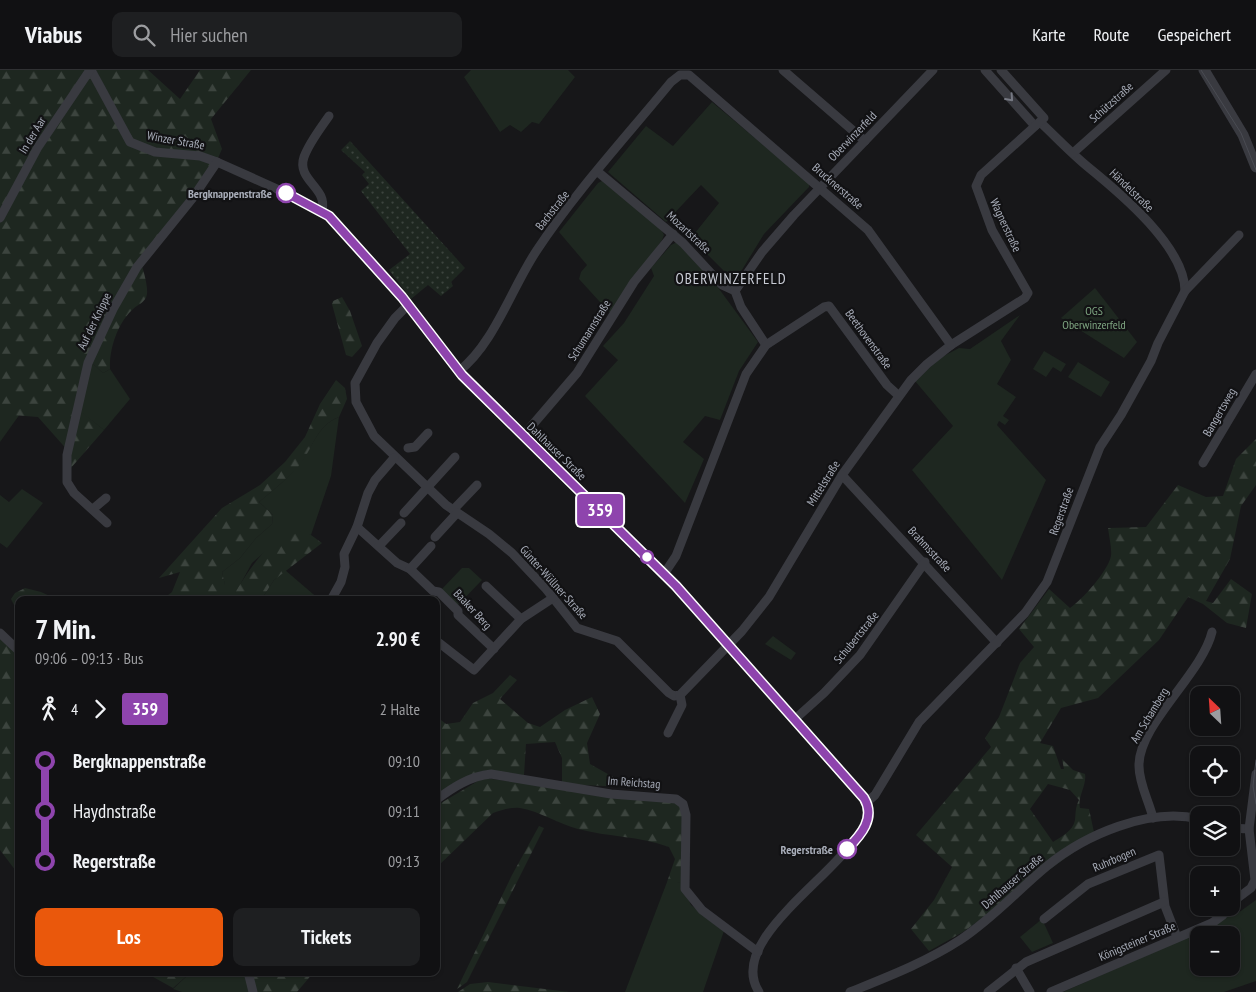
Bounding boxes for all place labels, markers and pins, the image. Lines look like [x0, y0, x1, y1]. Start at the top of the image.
marker: Bergknappenstraße [276, 183, 296, 203]
place label: Bergknappenstraße [188, 186, 272, 201]
unlabelled marker [640, 550, 654, 564]
marker: Regerstraße [837, 839, 857, 859]
place label: Regerstraße [781, 842, 833, 857]

